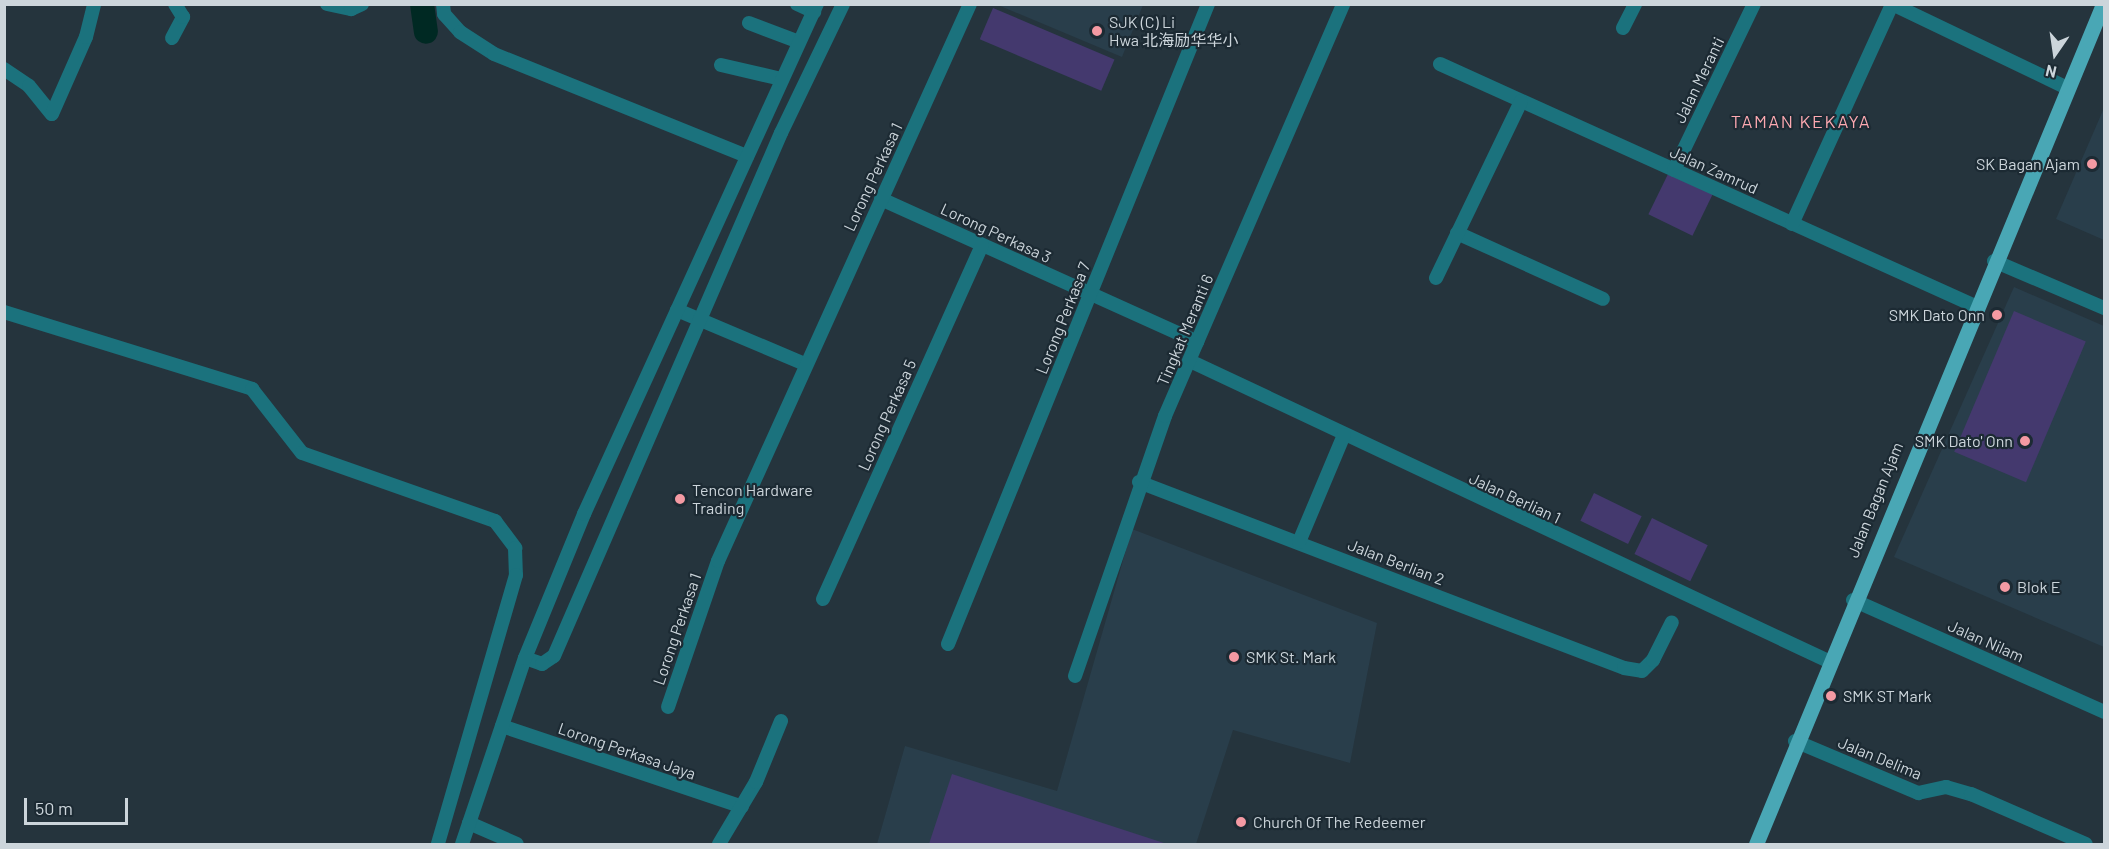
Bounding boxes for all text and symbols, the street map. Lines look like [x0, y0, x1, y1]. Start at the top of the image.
place label: SJK (C) Li Hwa 北海励华华小 [1109, 12, 1238, 50]
marker: SJK (C) Li Hwa 北海励华华小 [1090, 24, 1104, 38]
north arrow [2025, 24, 2085, 84]
street label: Jalan Meranti [1670, 34, 1728, 126]
text: N [2044, 62, 2058, 82]
district label: TAMAN KEKAYA [1731, 110, 1871, 132]
street label: Lorong Perkasa 1 [840, 120, 906, 234]
street label: Jalan Zamrud [1667, 142, 1761, 198]
place label: SK Bagan Ajam [1976, 154, 2080, 174]
marker: SK Bagan Ajam [2085, 157, 2099, 171]
street label: Lorong Perkasa 3 [938, 199, 1054, 267]
street label: Lorong Perkasa 7 [1032, 259, 1094, 377]
street label: Tingkat Meranti 6 [1153, 271, 1217, 389]
place label: SMK Dato Onn [1889, 305, 1985, 325]
marker: SMK Dato Onn [1990, 308, 2004, 322]
street label: Lorong Perkasa 5 [854, 356, 920, 474]
place label: SMK Dato' Onn [1915, 431, 2013, 451]
marker: SMK Dato' Onn [2018, 434, 2032, 448]
street label: Jalan Bagan Ajam [1843, 439, 1907, 561]
street label: Jalan Berlian 1 [1466, 468, 1564, 528]
place label: Tencon Hardware Trading [692, 480, 813, 518]
marker: Tencon Hardware Trading [673, 492, 687, 506]
street label: Jalan Berlian 2 [1345, 535, 1447, 589]
street label: Lorong Perkasa 1 [649, 571, 705, 687]
place label: Blok E [2017, 577, 2060, 597]
marker: Blok E [1998, 580, 2012, 594]
street label: Jalan Nilam [1945, 616, 2027, 666]
place label: SMK St. Mark [1246, 647, 1336, 667]
marker: SMK St. Mark [1227, 650, 1241, 664]
place label: SMK ST Mark [1843, 686, 1932, 706]
marker: SMK ST Mark [1824, 689, 1838, 703]
street label: Lorong Perkasa Jaya [556, 718, 698, 784]
street label: Jalan Delima [1835, 732, 1925, 784]
scale bar [27, 786, 130, 824]
text: 50 m [35, 797, 73, 819]
place label: Church Of The Redeemer [1253, 812, 1426, 832]
marker: Church Of The Redeemer [1234, 815, 1248, 829]

